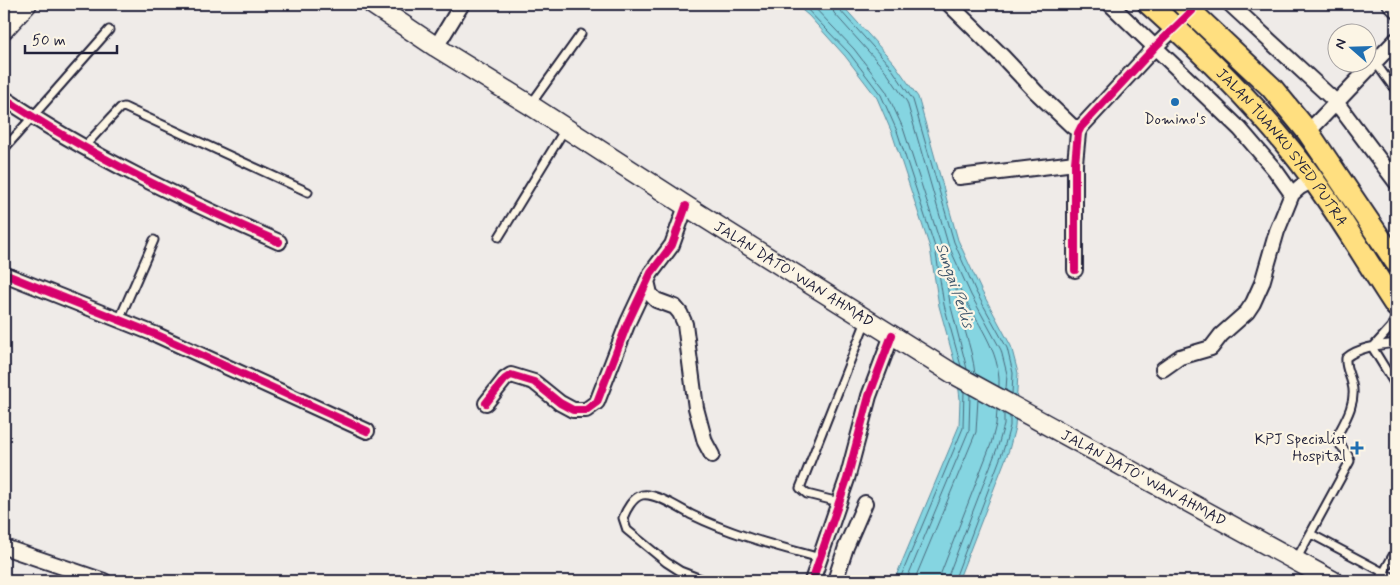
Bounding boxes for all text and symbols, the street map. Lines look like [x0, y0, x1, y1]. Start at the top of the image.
scale bar [25, 22, 118, 54]
north arrow [1328, 22, 1378, 72]
text: 50 m [32, 31, 66, 51]
text: N [1331, 36, 1351, 51]
street label: JALAN TUANKU SYED PUTRA [1211, 64, 1351, 231]
marker: Domino's [1169, 96, 1181, 108]
place label: Domino's [1144, 110, 1206, 130]
street label: JALAN DATO' WAN AHMAD [710, 217, 877, 332]
water label: Sungai Perlis [928, 240, 979, 333]
street label: JALAN DATO' WAN AHMAD [1057, 425, 1229, 532]
place label: KPJ Specialist Hospital [1255, 430, 1347, 467]
marker: KPJ Specialist Hospital [1350, 441, 1364, 455]

